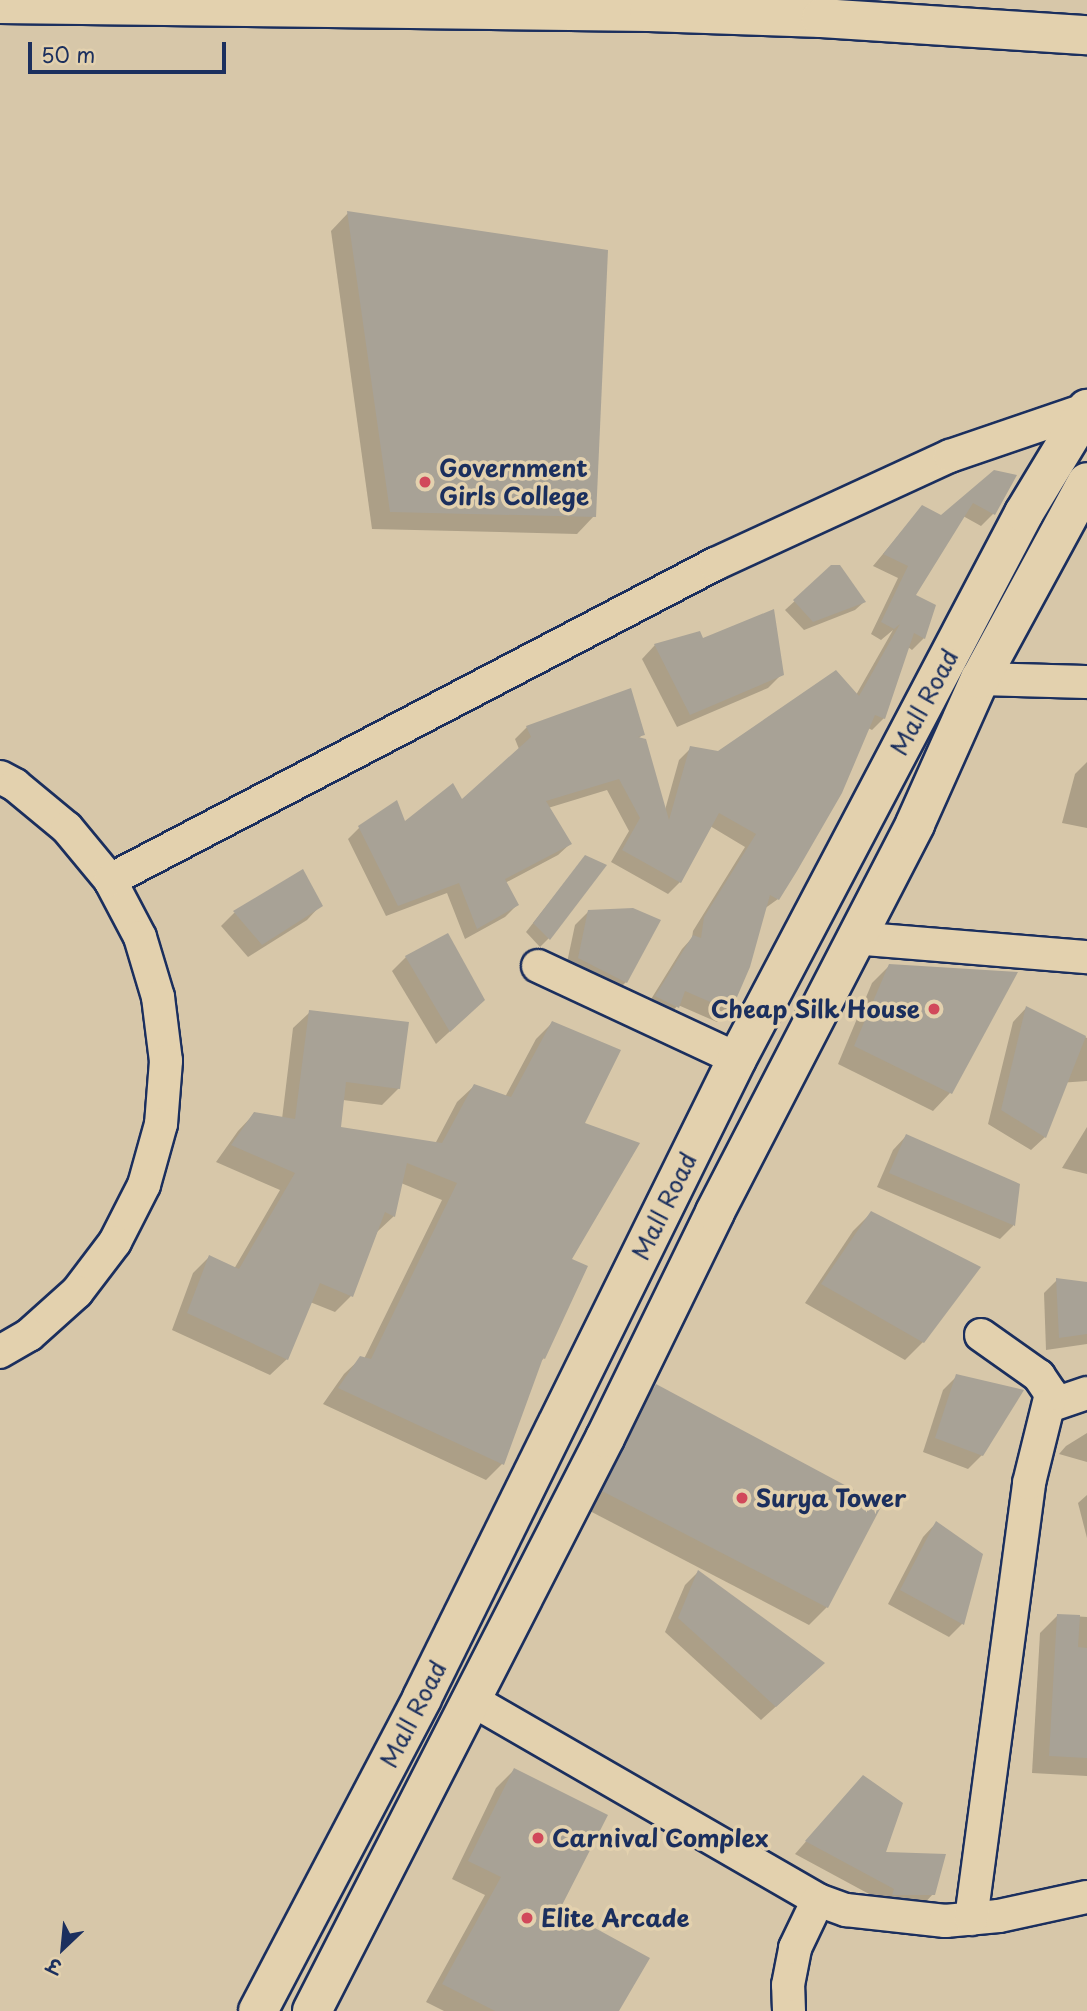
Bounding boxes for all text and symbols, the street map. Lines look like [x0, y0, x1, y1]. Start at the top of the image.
scale bar [32, 28, 229, 72]
text: 50 m [41, 38, 95, 70]
place label: Government Girls College [439, 454, 590, 510]
marker: Government Girls College [417, 474, 433, 490]
street label: Mall Road [884, 644, 964, 760]
place label: Cheap Silk House [709, 995, 920, 1023]
marker: Cheap Silk House [926, 1001, 942, 1017]
street label: Mall Road [625, 1147, 703, 1265]
place label: Surya Tower [756, 1484, 907, 1512]
marker: Surya Tower [734, 1490, 750, 1506]
street label: Mall Road [374, 1655, 452, 1773]
place label: Carnival Complex [552, 1824, 769, 1852]
marker: Carnival Complex [530, 1830, 546, 1846]
place label: Elite Arcade [541, 1904, 690, 1932]
marker: Elite Arcade [519, 1910, 535, 1926]
north arrow [28, 1913, 98, 1983]
text: उ [42, 1952, 66, 1982]

